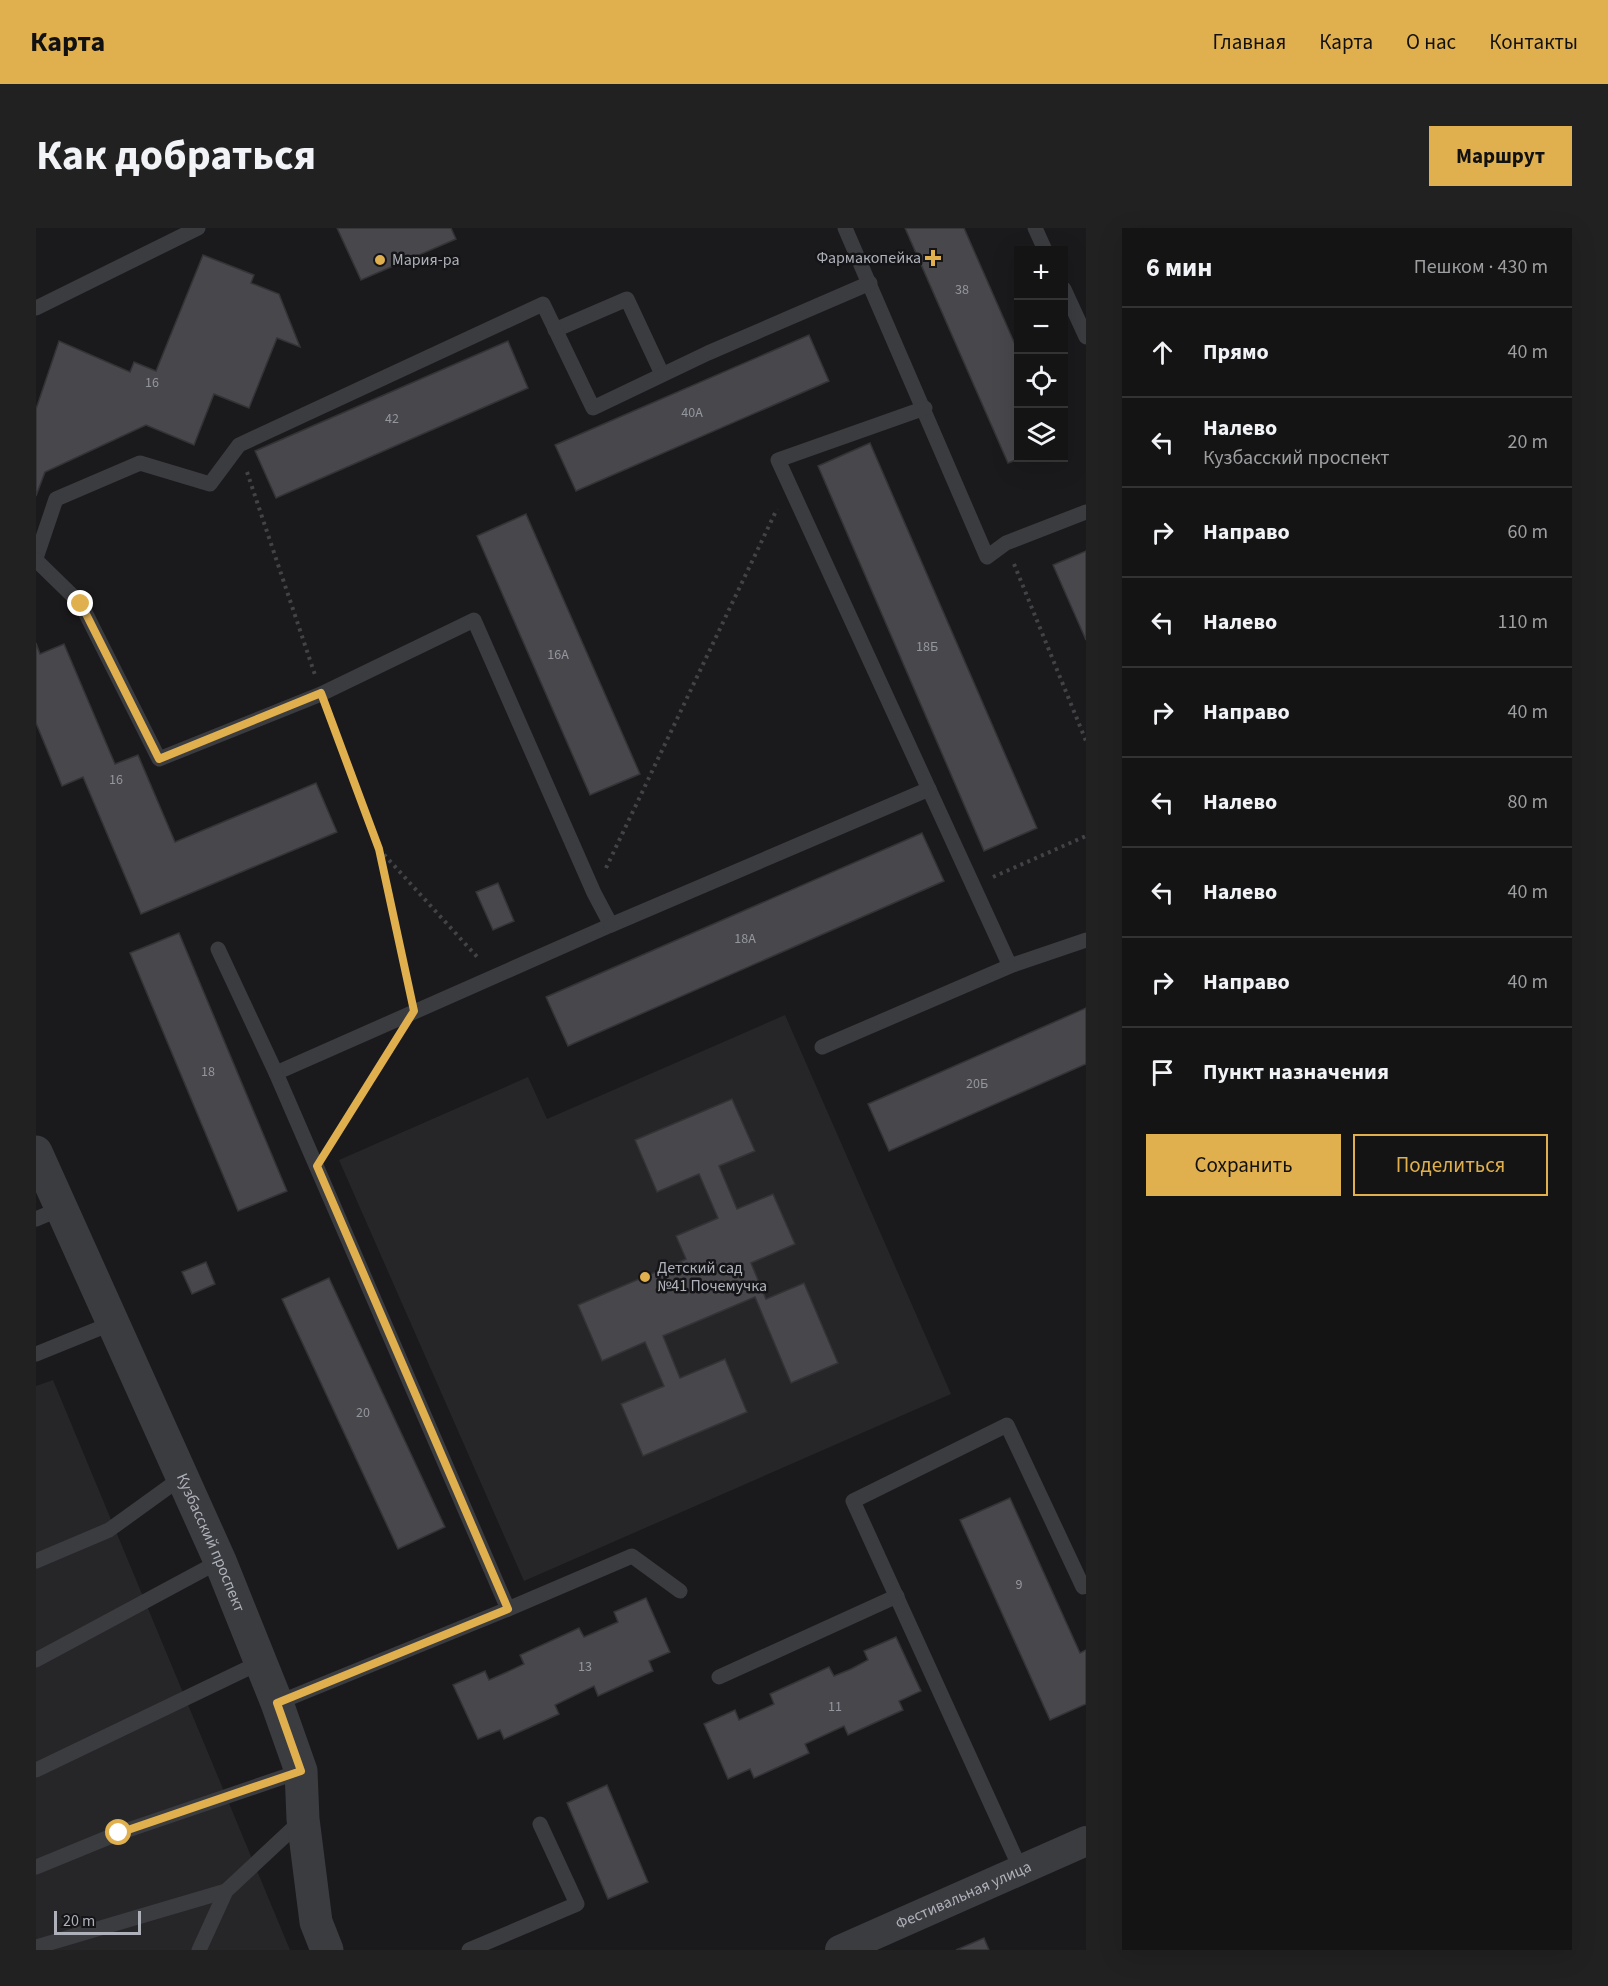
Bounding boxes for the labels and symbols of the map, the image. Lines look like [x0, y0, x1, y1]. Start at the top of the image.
place label: Фармакопейка [817, 247, 921, 269]
place label: Мария-ра [392, 249, 460, 271]
marker: Фармакопейка [926, 251, 940, 265]
marker: Мария-ра [373, 253, 387, 267]
house number: 38 [955, 280, 969, 300]
house number: 16 [145, 373, 159, 393]
house number: 40А [681, 403, 703, 423]
house number: 42 [385, 409, 399, 429]
route end [67, 590, 93, 616]
house number: 18Б [916, 637, 938, 657]
house number: 16А [547, 645, 569, 665]
house number: 16 [109, 770, 123, 790]
house number: 18А [734, 929, 756, 949]
house number: 18 [201, 1062, 215, 1082]
house number: 20Б [966, 1074, 988, 1094]
place label: Детский сад №41 Почемучка [657, 1257, 767, 1297]
marker: Детский сад №41 Почемучка [638, 1270, 652, 1284]
house number: 20 [356, 1403, 370, 1423]
street label: Кузбасский проспект [171, 1470, 250, 1615]
house number: 9 [1016, 1575, 1023, 1595]
house number: 13 [578, 1657, 592, 1677]
house number: 11 [828, 1697, 842, 1717]
route start [105, 1819, 131, 1845]
street label: Фестивальная улица [892, 1856, 1035, 1935]
scale bar [54, 1908, 141, 1936]

